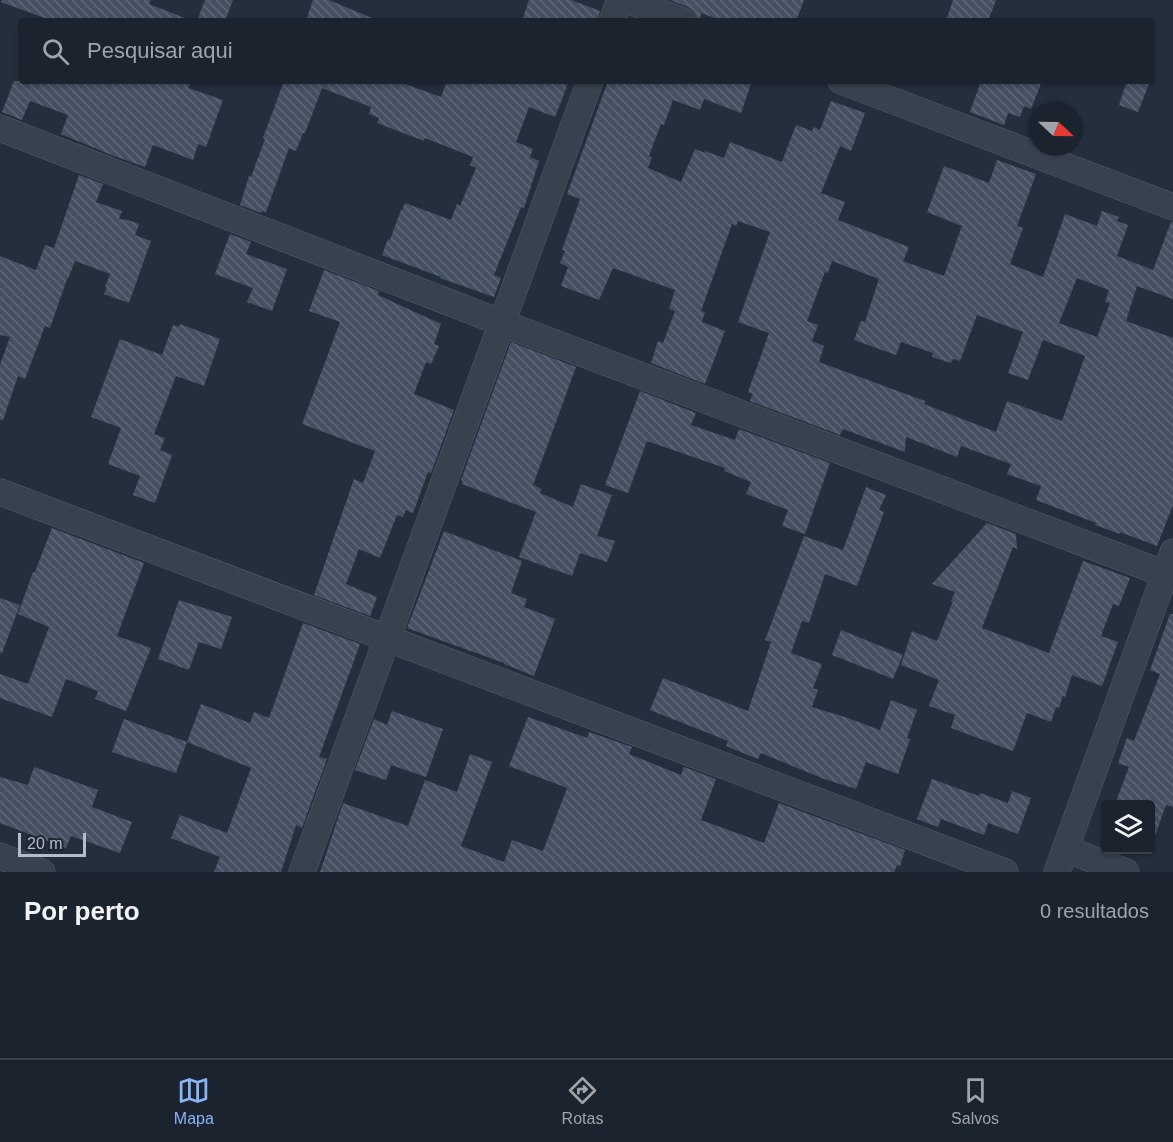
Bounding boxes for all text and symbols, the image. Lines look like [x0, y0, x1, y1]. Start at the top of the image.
search box [18, 18, 1155, 84]
icon: search [39, 35, 72, 68]
text: Pesquisar aqui [87, 38, 233, 63]
north arrow [1029, 102, 1083, 156]
map controls [1101, 800, 1155, 854]
button: layers [1101, 800, 1155, 854]
scale bar [18, 830, 86, 858]
text: 20 m [27, 835, 63, 852]
text: Por perto [24, 896, 140, 926]
text: 0 resultados [1040, 900, 1149, 922]
tab: Mapa [174, 1074, 214, 1128]
tab: Rotas [562, 1074, 603, 1128]
tab: Salvos [951, 1074, 999, 1128]

